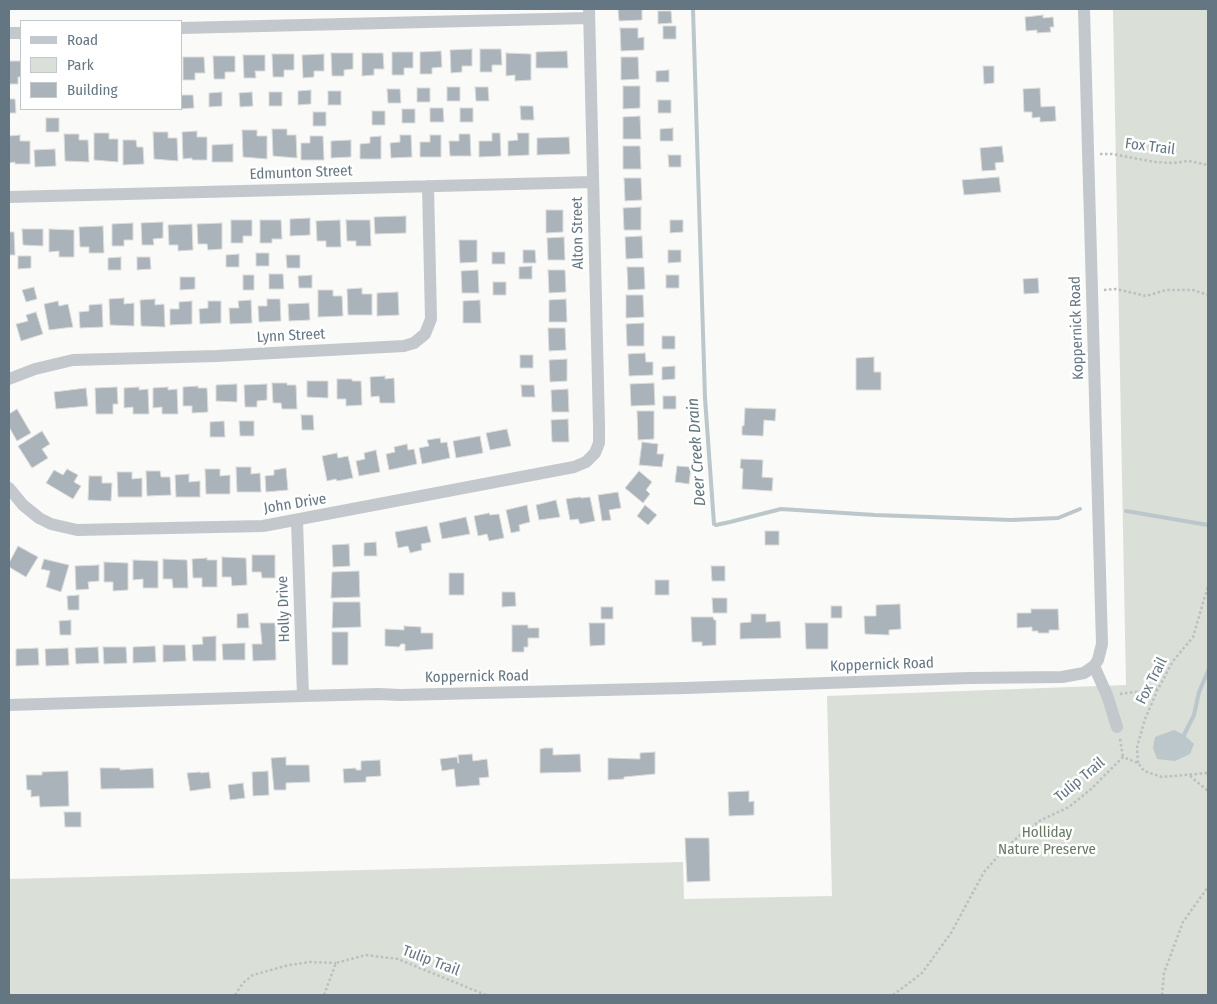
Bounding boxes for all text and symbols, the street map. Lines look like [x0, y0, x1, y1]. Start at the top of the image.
legend [20, 20, 182, 110]
text: Road [67, 31, 98, 49]
text: Park [67, 56, 94, 74]
text: Building [67, 81, 118, 99]
street label: Fox Trail [1124, 135, 1176, 159]
street label: Edmunton Street [249, 162, 353, 184]
street label: Alton Street [568, 196, 588, 270]
street label: Koppernick Road [1066, 276, 1088, 380]
street label: Lynn Street [256, 325, 326, 347]
water label: Deer Creek Drain [684, 397, 710, 507]
street label: John Drive [262, 490, 328, 518]
street label: Holly Drive [274, 575, 294, 643]
street label: Koppernick Road [830, 654, 934, 676]
street label: Fox Trail [1133, 655, 1171, 707]
street label: Koppernick Road [425, 667, 529, 687]
street label: Tulip Trail [1051, 754, 1109, 806]
park label: Holliday Nature Preserve [998, 824, 1096, 859]
street label: Tulip Trail [400, 942, 462, 980]

